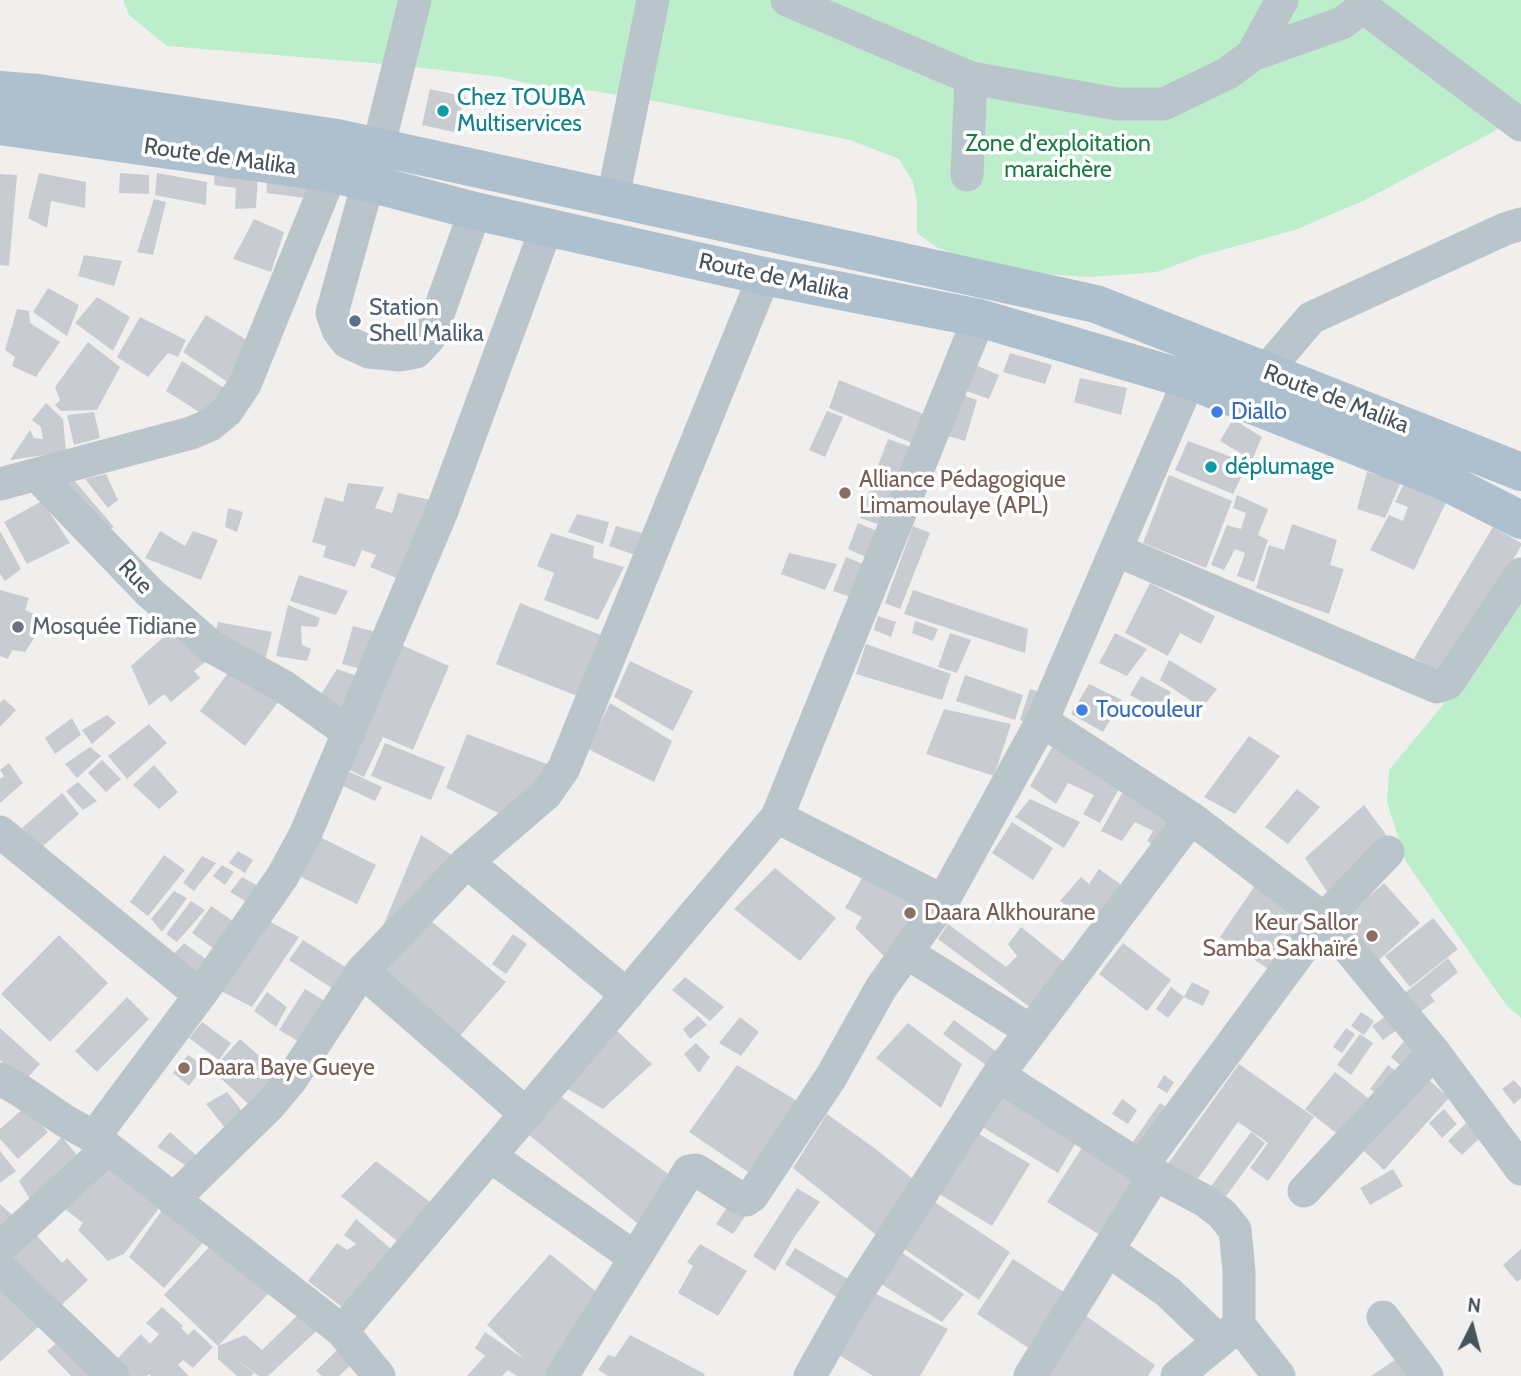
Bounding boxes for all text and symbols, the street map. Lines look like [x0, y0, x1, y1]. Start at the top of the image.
place label: Chez TOUBA Multiservices [457, 84, 585, 138]
marker: Chez TOUBA Multiservices [435, 103, 451, 119]
park label: Zone d'exploitation maraichère [965, 130, 1151, 184]
street label: Route de Malika [142, 133, 298, 181]
street label: Route de Malika [696, 248, 852, 306]
place label: Station Shell Malika [369, 294, 484, 348]
marker: Station Shell Malika [347, 313, 363, 329]
street label: Route de Malika [1259, 359, 1413, 439]
place label: Diallo [1231, 398, 1287, 426]
marker: Diallo [1209, 404, 1225, 420]
place label: déplumage [1225, 453, 1334, 481]
marker: déplumage [1203, 459, 1219, 475]
place label: Alliance Pédagogique Limamoulaye (APL) [859, 466, 1066, 520]
marker: Alliance Pédagogique Limamoulaye (APL) [837, 485, 853, 501]
street label: Rue [112, 554, 158, 600]
place label: Mosquée Tidiane [32, 613, 196, 641]
marker: Mosquée Tidiane [10, 619, 26, 635]
place label: Toucouleur [1096, 696, 1203, 724]
marker: Toucouleur [1074, 702, 1090, 718]
place label: Daara Alkhourane [924, 899, 1096, 927]
marker: Daara Alkhourane [902, 905, 918, 921]
place label: Keur Sallor Samba Sakhaïré [1202, 909, 1358, 963]
marker: Keur Sallor Samba Sakhaïré [1364, 928, 1380, 944]
place label: Daara Baye Gueye [198, 1054, 375, 1082]
marker: Daara Baye Gueye [176, 1060, 192, 1076]
north arrow [1437, 1292, 1507, 1362]
text: N [1466, 1293, 1482, 1318]

